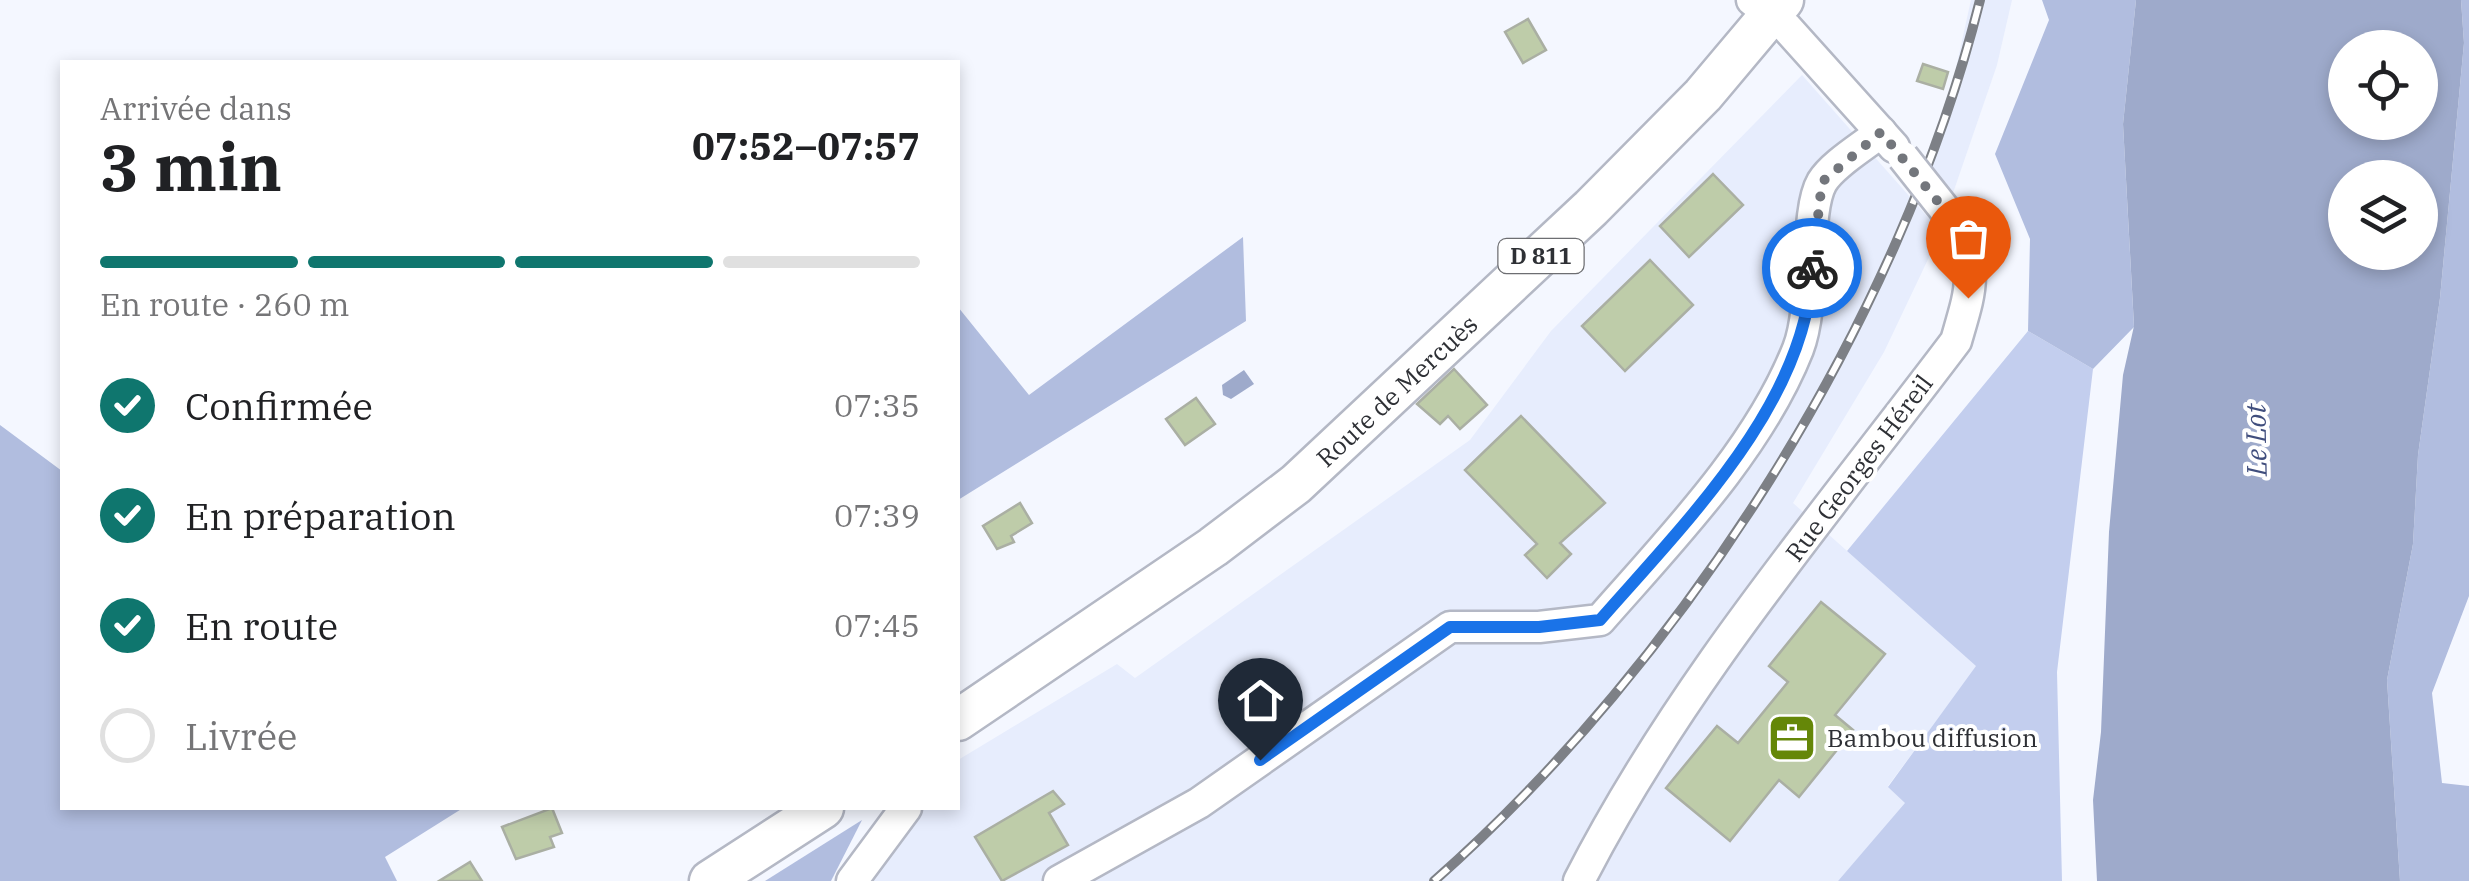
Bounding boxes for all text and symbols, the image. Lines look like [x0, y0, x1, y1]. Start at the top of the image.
map controls [2328, 30, 2438, 270]
button: locate [2328, 30, 2438, 140]
text: Arrivée dans [100, 87, 292, 129]
text: 07:52–07:57 [692, 121, 920, 170]
text: 3 min [100, 124, 282, 209]
button: layers [2328, 160, 2438, 270]
pin [1926, 196, 2011, 299]
icon: bag [1941, 211, 1996, 266]
courier [1762, 218, 1862, 318]
road number: D 811 [1498, 239, 1584, 273]
icon: bike [1785, 241, 1840, 296]
text: En route · 260 m [100, 283, 350, 325]
street label: Route de Mercuès [1309, 307, 1484, 474]
street label: Rue Georges Héreil [1777, 368, 1940, 568]
icon: check [100, 378, 155, 433]
text: Confirmée [185, 381, 373, 430]
text: 07:35 [834, 384, 920, 426]
water label: Le Lot [2236, 402, 2275, 477]
icon: check [100, 488, 155, 543]
text: En préparation [185, 491, 456, 540]
text: 07:39 [834, 494, 920, 536]
icon: check [100, 598, 155, 653]
text: En route [185, 601, 338, 650]
text: 07:45 [834, 604, 920, 646]
pin [1218, 658, 1303, 761]
icon: home [1233, 673, 1288, 728]
text: Livrée [185, 711, 297, 760]
office icon: Bambou diffusion [1766, 712, 1818, 764]
place label: Bambou diffusion [1827, 721, 2038, 754]

